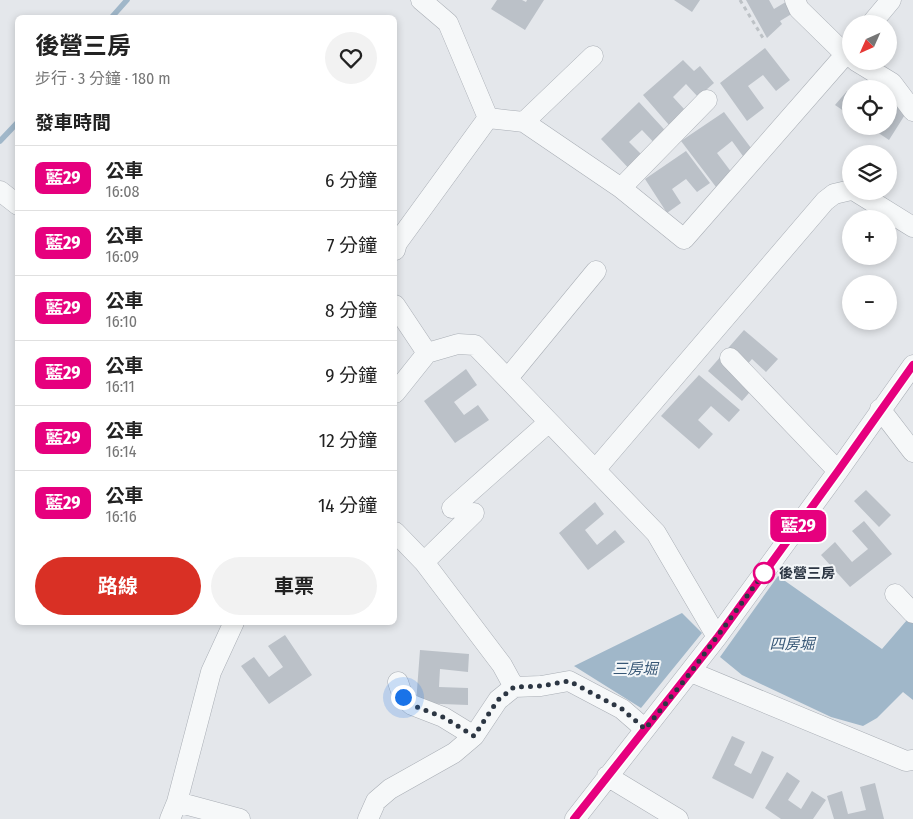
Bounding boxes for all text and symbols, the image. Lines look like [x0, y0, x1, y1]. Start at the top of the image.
north arrow [842, 15, 898, 70]
map controls [842, 15, 897, 330]
text: 後營三房 [35, 32, 131, 60]
button: heart [325, 32, 377, 84]
text: 步行 · 3 分鐘 · 180 m [35, 69, 170, 88]
button: locate [842, 80, 897, 135]
text: 發車時間 [35, 111, 111, 134]
button: layers [842, 145, 897, 200]
text: 公車 [106, 159, 144, 182]
text: 藍29 [45, 167, 81, 189]
text: 6 分鐘 [325, 169, 377, 192]
text: 16:08 [106, 182, 139, 201]
button: + [842, 210, 897, 265]
text: 公車 [106, 224, 144, 247]
text: 藍29 [45, 232, 81, 254]
text: 7 分鐘 [327, 234, 377, 257]
text: 16:09 [106, 247, 139, 266]
button: − [842, 275, 897, 330]
text: 公車 [106, 289, 144, 312]
text: 藍29 [45, 297, 81, 319]
text: 8 分鐘 [325, 299, 377, 322]
text: 16:10 [106, 312, 137, 331]
text: 公車 [106, 354, 144, 377]
text: 藍29 [45, 362, 81, 384]
text: 9 分鐘 [325, 364, 377, 387]
text: 16:11 [106, 377, 135, 396]
text: 公車 [106, 419, 144, 442]
text: 藍29 [45, 427, 81, 449]
text: 12 分鐘 [319, 429, 377, 452]
text: 16:14 [106, 442, 136, 461]
text: 公車 [106, 484, 144, 507]
text: 藍29 [45, 492, 81, 514]
text: 14 分鐘 [318, 494, 377, 517]
text: 16:16 [106, 507, 137, 526]
line badge: 藍29 [769, 510, 827, 542]
text: 藍29 [780, 515, 816, 537]
button: 路線 [35, 557, 201, 615]
button: 車票 [211, 557, 377, 615]
marker: 後營三房 [753, 562, 775, 584]
place label: 後營三房 [779, 565, 835, 582]
water label: 四房堀 [769, 635, 816, 653]
water label: 三房堀 [612, 660, 659, 678]
your location [391, 685, 416, 710]

